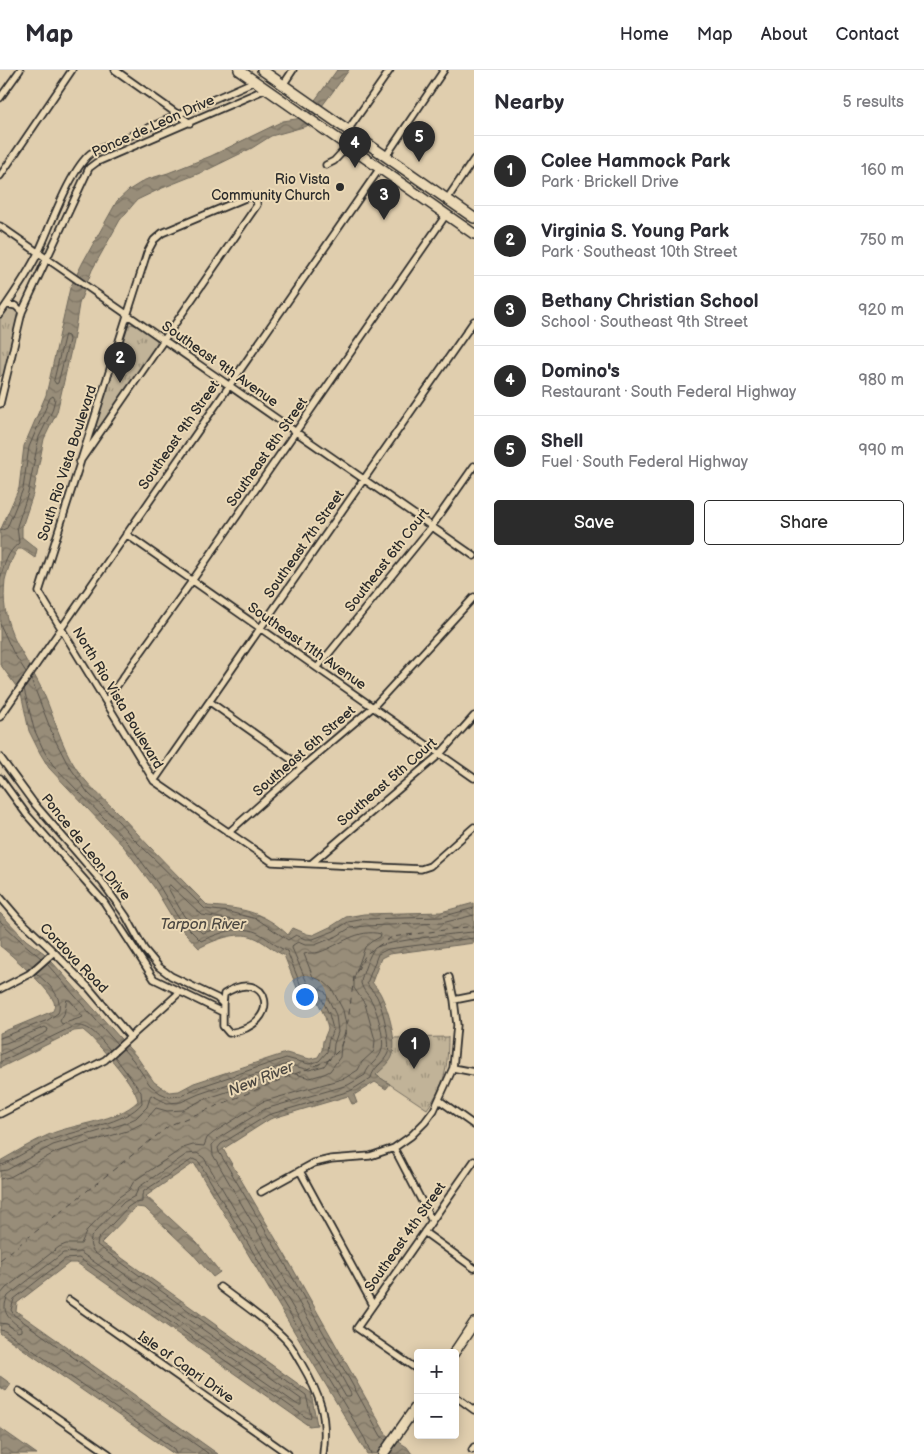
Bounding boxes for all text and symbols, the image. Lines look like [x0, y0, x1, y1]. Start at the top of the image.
text: Map [25, 20, 73, 49]
text: Home [620, 24, 669, 45]
text: Map [697, 24, 733, 45]
text: About [761, 24, 808, 45]
text: Contact [836, 24, 899, 45]
text: Nearby [494, 90, 564, 115]
street label: Ponce de Leon Drive [89, 91, 217, 161]
text: 5 results [842, 93, 904, 112]
pin: 5 [403, 121, 435, 162]
pin: 4 [339, 127, 371, 168]
text: Colee Hammock Park [541, 150, 730, 173]
text: 1 [507, 161, 513, 180]
text: 160 m [861, 161, 904, 180]
place label: Rio Vista Community Church [211, 171, 330, 204]
text: Park · Brickell Drive [541, 173, 679, 192]
pin: 3 [368, 179, 400, 220]
marker: Rio Vista Community Church [334, 181, 346, 193]
text: Virginia S. Young Park [541, 220, 729, 243]
text: 2 [505, 231, 515, 250]
text: 750 m [860, 231, 904, 250]
text: Park · Southeast 10th Street [541, 243, 737, 262]
text: Bethany Christian School [541, 290, 759, 313]
text: 3 [505, 301, 515, 320]
text: 920 m [858, 301, 904, 320]
text: School · Southeast 9th Street [541, 313, 748, 332]
street label: Southeast 9th Avenue [159, 317, 281, 411]
pin: 2 [104, 342, 136, 383]
text: Domino's [541, 360, 620, 383]
text: 4 [505, 371, 515, 390]
text: 980 m [858, 371, 904, 390]
street label: Southeast 9th Street [135, 377, 223, 493]
street label: South Rio Vista Boulevard [34, 383, 100, 543]
text: Restaurant · South Federal Highway [541, 383, 796, 402]
street label: Southeast 8th Street [223, 394, 312, 510]
text: Shell [541, 430, 583, 453]
text: 5 [505, 441, 515, 460]
text: 990 m [859, 441, 904, 460]
text: Fuel · South Federal Highway [541, 453, 748, 472]
street label: Southeast 7th Street [260, 486, 348, 601]
button: Save [494, 500, 694, 545]
button: Share [704, 500, 904, 545]
street label: Southeast 6th Court [341, 504, 433, 615]
street label: Southeast 11th Avenue [244, 599, 370, 693]
street label: North Rio Vista Boulevard [69, 624, 167, 772]
street label: Southeast 6th Street [249, 702, 359, 800]
street label: Southeast 5th Court [334, 734, 441, 830]
street label: Ponce de Leon Drive [38, 790, 134, 904]
water label: Tarpon River [160, 915, 247, 934]
street label: Cordova Road [36, 919, 112, 997]
your location [292, 984, 318, 1010]
pin: 1 [398, 1028, 430, 1069]
water label: New River [226, 1057, 298, 1101]
street label: Southeast 4th Street [361, 1178, 450, 1295]
street label: Isle of Capri Drive [135, 1328, 237, 1406]
map controls [414, 1349, 459, 1439]
button: + [414, 1349, 459, 1394]
button: − [414, 1394, 459, 1439]

